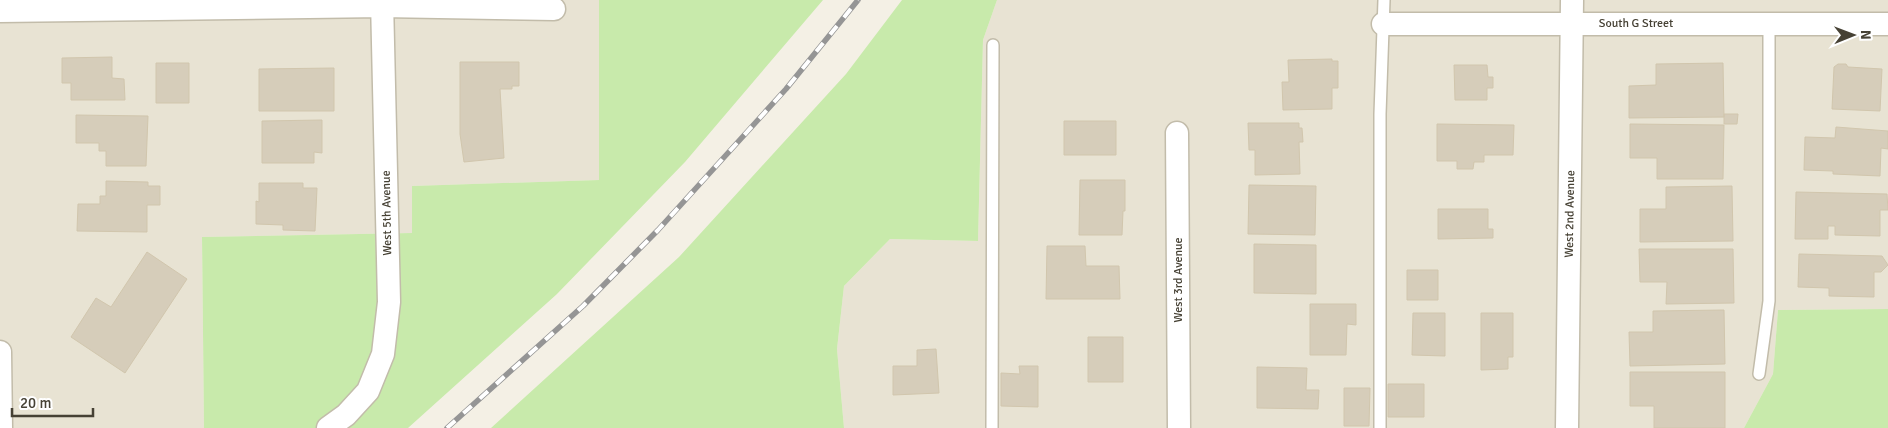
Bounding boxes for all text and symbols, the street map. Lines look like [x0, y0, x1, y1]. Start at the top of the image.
north arrow [1828, 10, 1878, 60]
street label: South G Street [1599, 16, 1673, 31]
text: N [1857, 30, 1874, 40]
street label: West 5th Avenue [379, 170, 395, 256]
street label: West 2nd Avenue [1562, 170, 1578, 258]
street label: West 3rd Avenue [1171, 237, 1186, 323]
scale bar [12, 386, 94, 418]
text: 20 m [20, 394, 51, 412]

